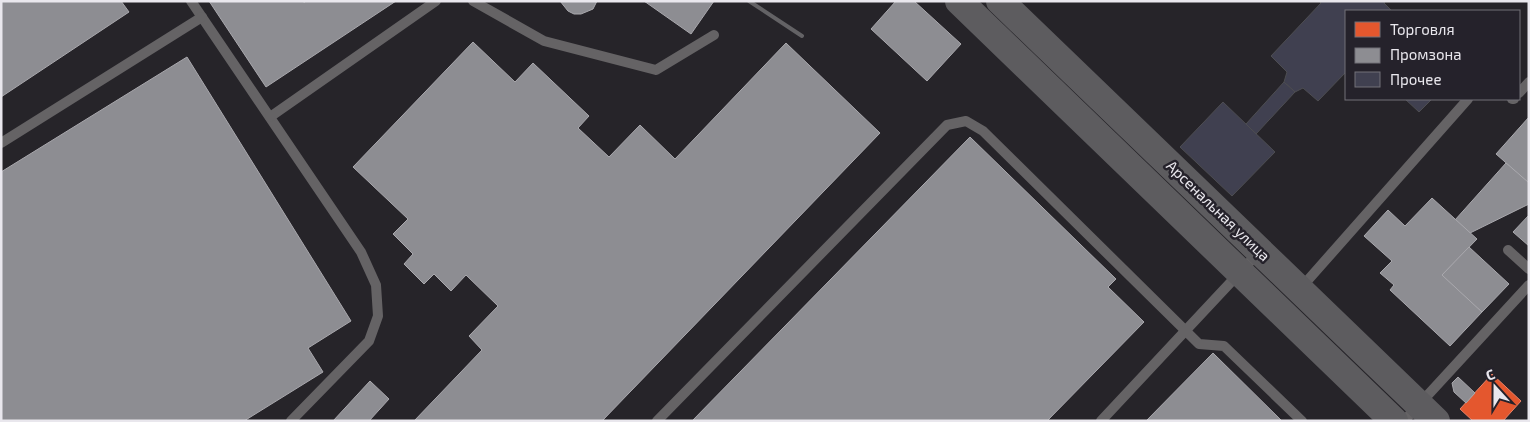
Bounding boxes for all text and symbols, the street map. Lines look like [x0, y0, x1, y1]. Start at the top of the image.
legend [1345, 10, 1520, 100]
text: Торговля [1390, 20, 1455, 38]
text: Промзона [1390, 45, 1462, 63]
text: Прочее [1390, 70, 1442, 88]
street label: Арсенальная улица [1162, 156, 1274, 265]
north arrow [1470, 362, 1520, 412]
text: С [1483, 365, 1497, 384]

